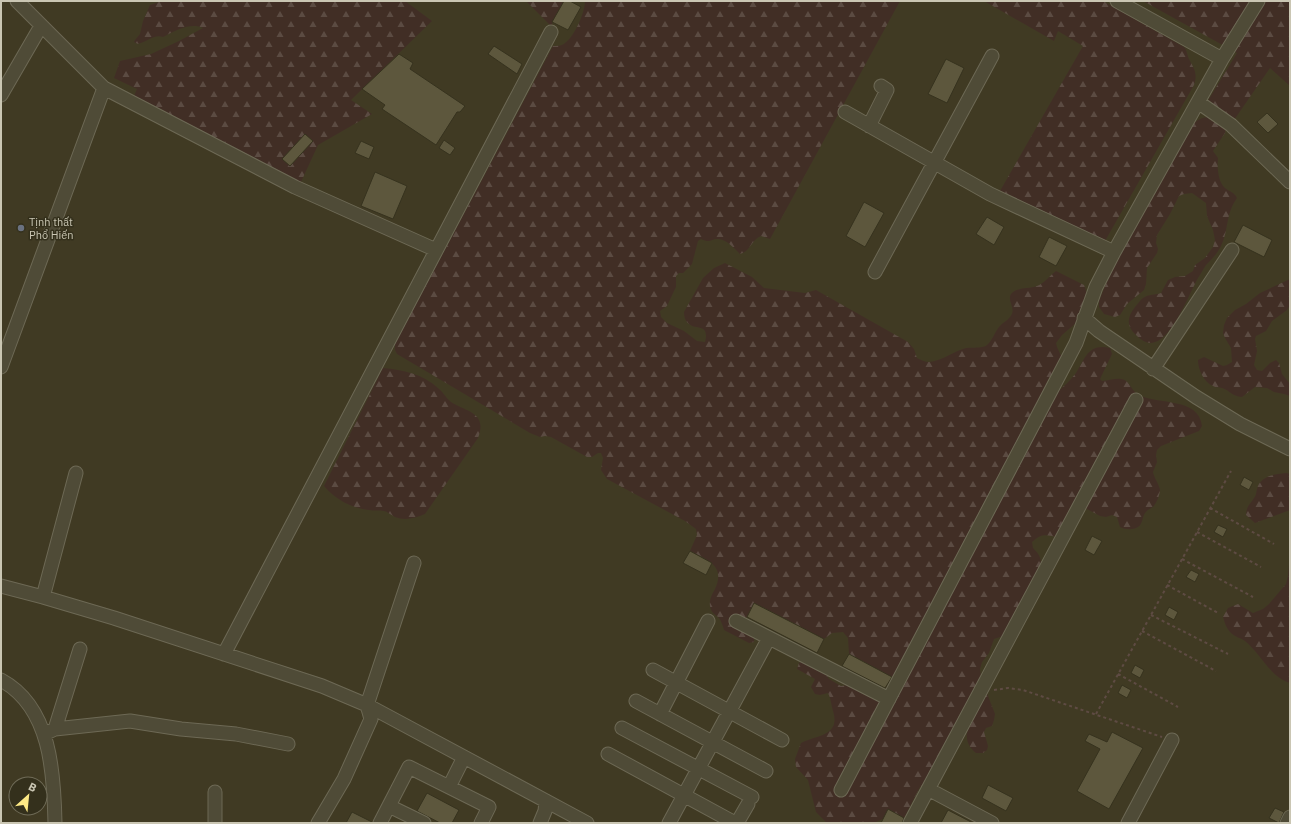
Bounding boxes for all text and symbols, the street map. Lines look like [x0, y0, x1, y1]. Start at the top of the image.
place label: Tịnh thất Phổ Hiến [29, 215, 73, 242]
marker: Tịnh thất Phổ Hiến [16, 223, 26, 233]
north arrow [8, 776, 48, 816]
text: B [26, 779, 39, 795]

